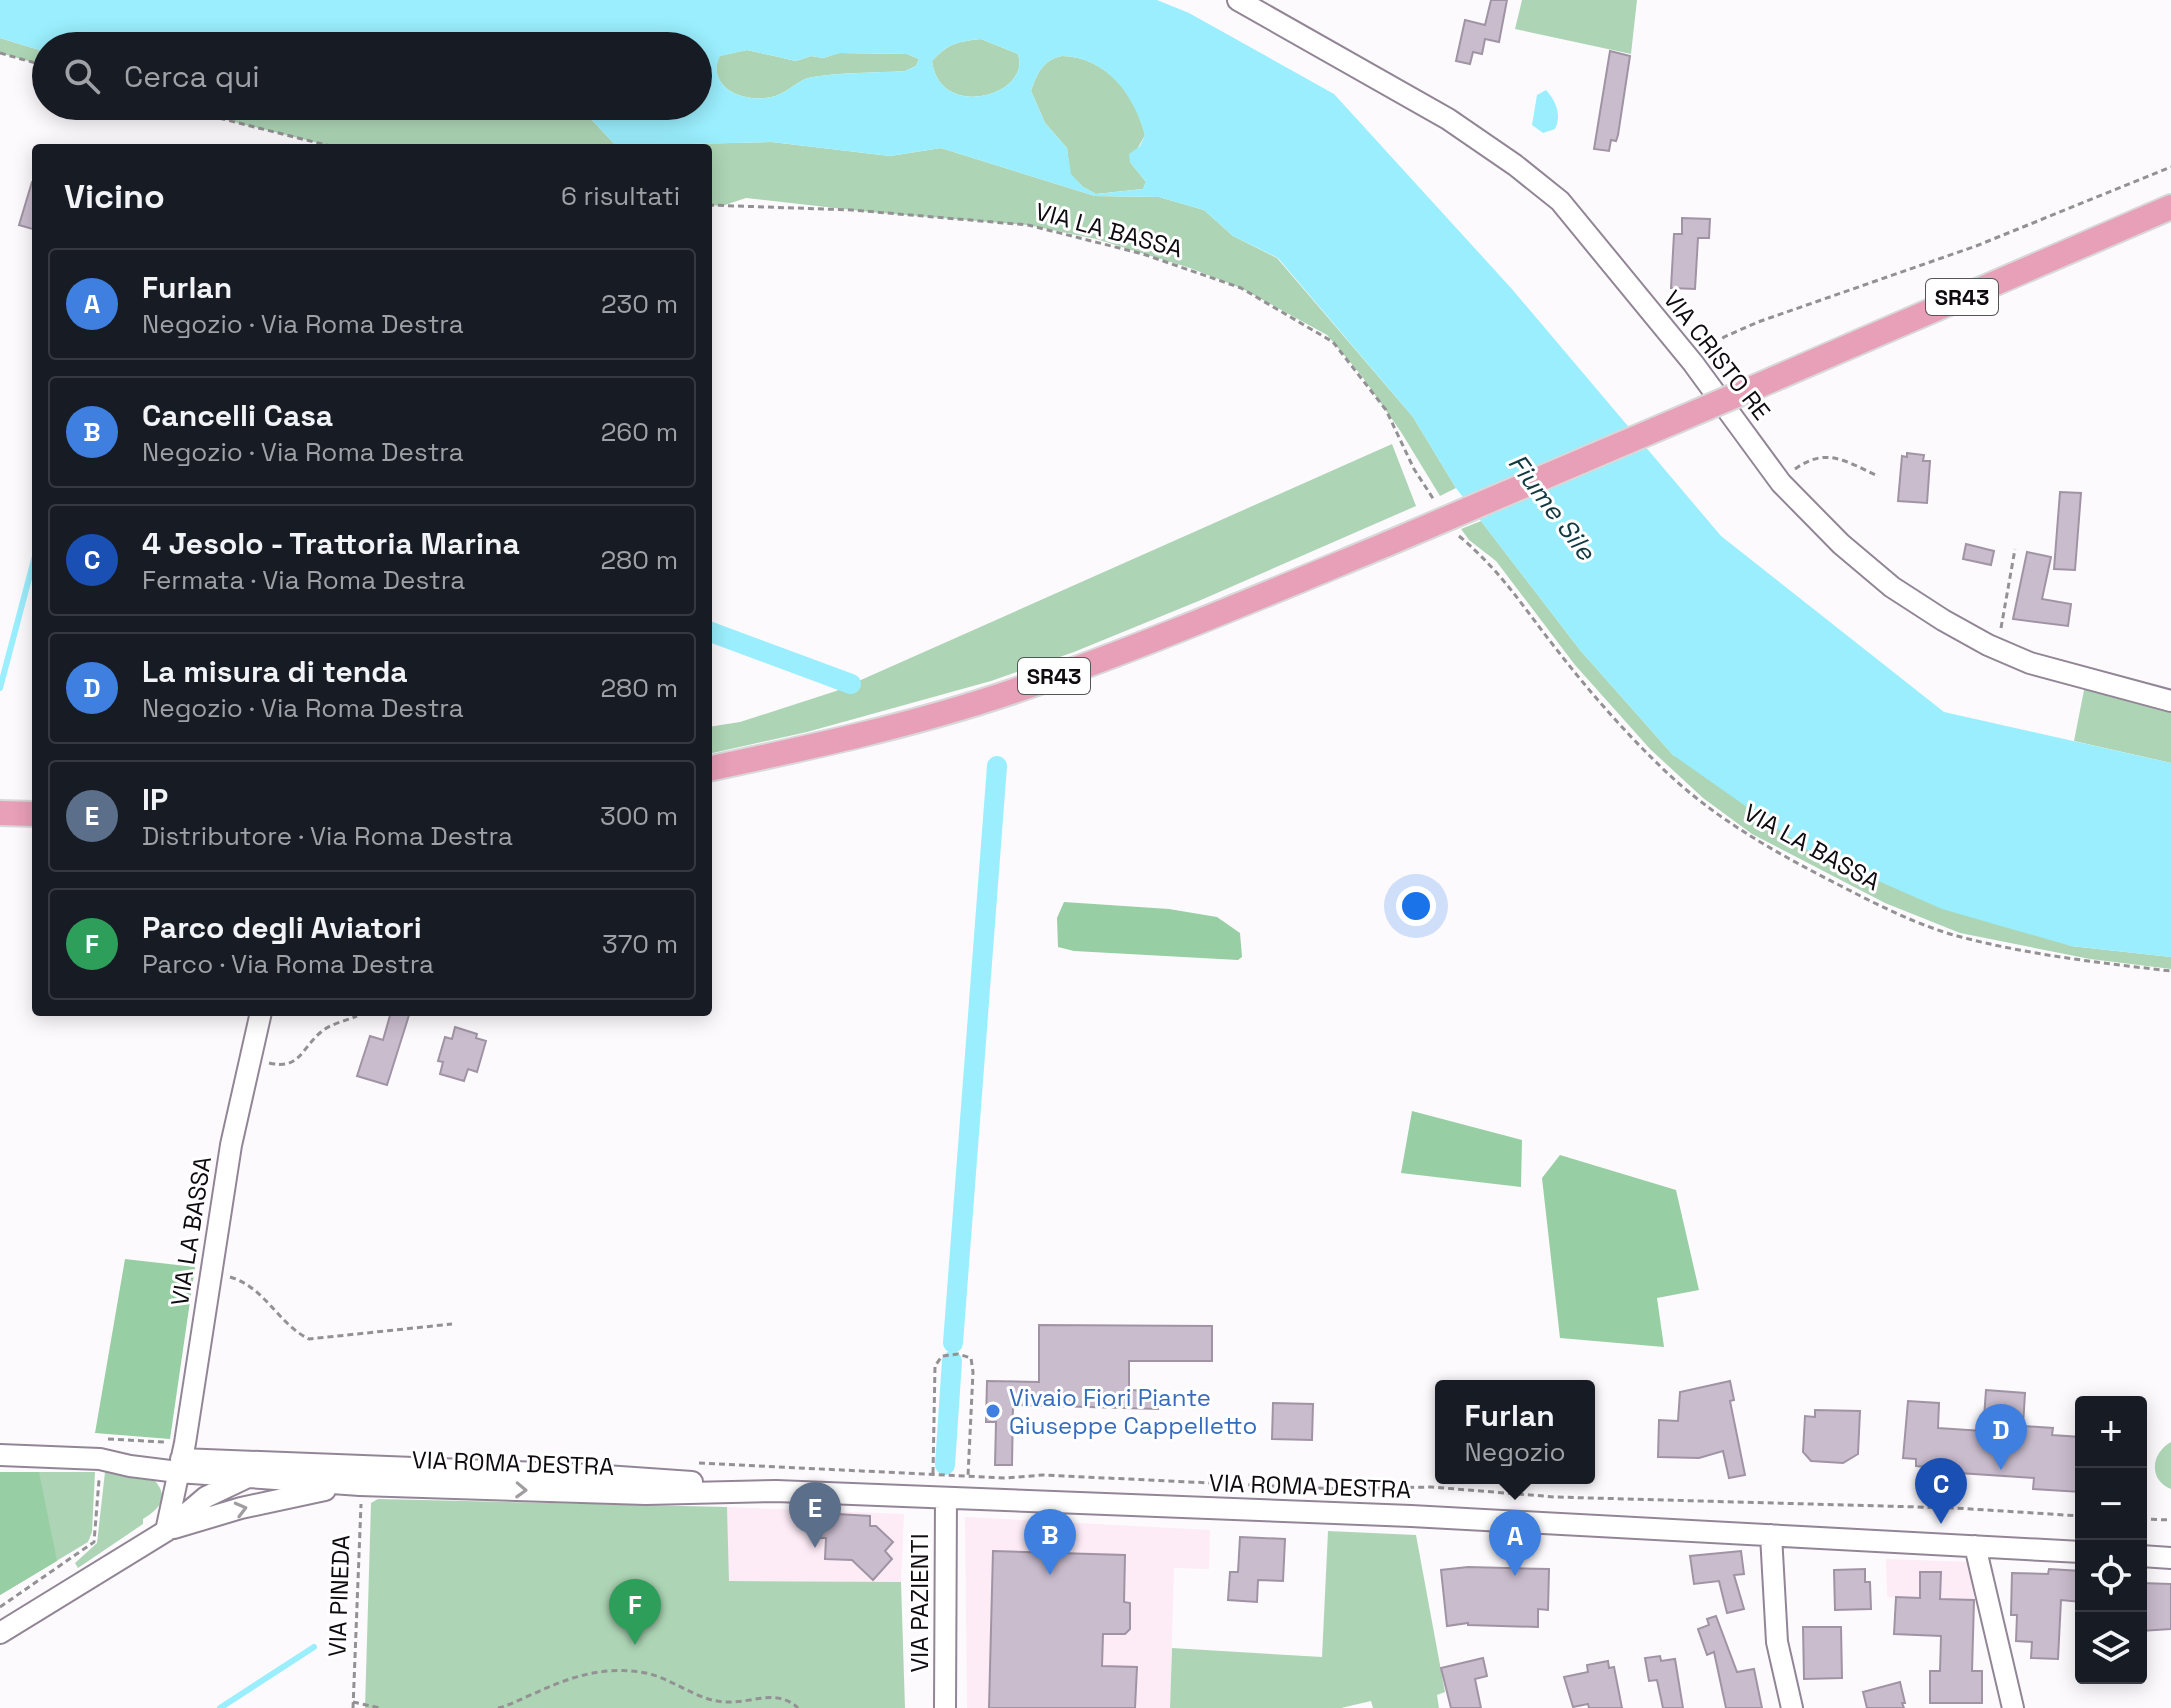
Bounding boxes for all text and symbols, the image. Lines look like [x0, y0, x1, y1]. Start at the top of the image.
search box [32, 32, 712, 120]
icon: search [60, 54, 104, 98]
text: Cerca qui [124, 57, 260, 96]
text: Vicino [64, 175, 165, 218]
text: 6 risultati [561, 179, 680, 213]
street label: VIA LA BASSA [1032, 195, 1186, 265]
text: Furlan [142, 268, 232, 307]
road number: SR43 [1926, 279, 1998, 315]
street label: VIA CRISTO RE [1657, 284, 1777, 426]
text: A [84, 287, 100, 321]
text: 230 m [601, 287, 678, 321]
text: Negozio · Via Roma Destra [142, 307, 464, 341]
text: Cancelli Casa [142, 396, 333, 435]
text: B [83, 415, 101, 449]
text: 260 m [601, 415, 678, 449]
text: Negozio · Via Roma Destra [142, 435, 464, 469]
water label: Fiume Sile [1501, 447, 1604, 568]
text: 4 Jesolo - Trattoria Marina [142, 524, 520, 563]
text: C [84, 543, 100, 577]
text: 280 m [600, 543, 678, 577]
text: Fermata · Via Roma Destra [142, 563, 465, 597]
text: La misura di tenda [142, 652, 408, 691]
road number: SR43 [1018, 658, 1090, 694]
text: D [83, 671, 101, 705]
text: 280 m [600, 671, 678, 705]
text: Negozio · Via Roma Destra [142, 691, 464, 725]
text: IP [142, 780, 168, 819]
street label: VIA LA BASSA [1738, 797, 1886, 897]
text: E [85, 799, 99, 833]
text: 300 m [600, 799, 678, 833]
text: Distributore · Via Roma Destra [142, 819, 513, 853]
your location [1396, 886, 1436, 926]
text: Parco degli Aviatori [142, 908, 422, 947]
text: F [85, 927, 99, 961]
text: 370 m [602, 927, 678, 961]
text: Parco · Via Roma Destra [142, 947, 434, 981]
street label: VIA LA BASSA [164, 1154, 218, 1308]
popup [1435, 1380, 1595, 1484]
place label: Vivaio Fiori Piante Giuseppe Cappelletto [1009, 1382, 1257, 1441]
text: Furlan [1465, 1396, 1555, 1435]
map controls [2075, 1396, 2147, 1684]
button: + [2075, 1396, 2147, 1468]
marker: Vivaio Fiori Piante Giuseppe Cappelletto [984, 1402, 1002, 1420]
pin: D [1975, 1404, 2027, 1470]
text: Negozio [1465, 1435, 1565, 1469]
street label: VIA ROMA DESTRA [411, 1444, 615, 1482]
pin: C [1915, 1458, 1967, 1524]
street label: VIA ROMA DESTRA [1208, 1467, 1412, 1505]
button: − [2075, 1468, 2147, 1540]
one-way arrow [515, 1481, 528, 1498]
pin: E [789, 1482, 841, 1548]
one-way arrow [233, 1501, 247, 1518]
pin: B [1024, 1509, 1076, 1575]
pin: A [1489, 1510, 1541, 1576]
street label: VIA PINEDA [321, 1534, 357, 1658]
street label: VIA PAZIENTI [904, 1534, 935, 1672]
button: locate [2075, 1540, 2147, 1612]
pin: F [609, 1579, 661, 1645]
button: layers [2075, 1612, 2147, 1684]

